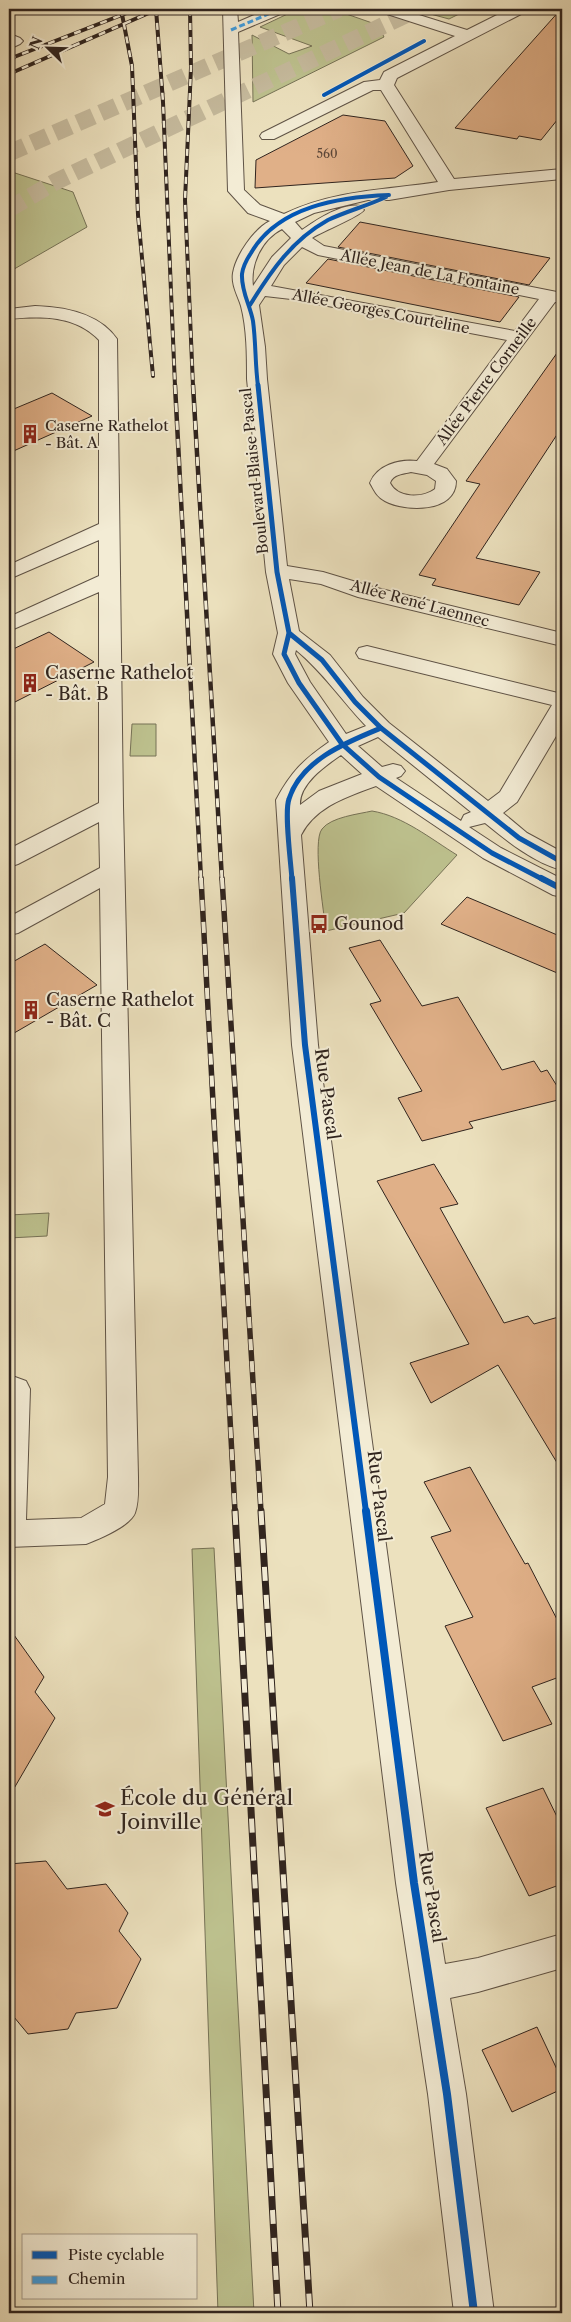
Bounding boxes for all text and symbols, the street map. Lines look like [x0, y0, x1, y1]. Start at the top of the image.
north arrow [22, 22, 72, 72]
text: N [25, 34, 47, 52]
house number: 560 [316, 146, 338, 161]
street label: Allée Jean de La Fontaine [338, 245, 521, 299]
street label: Allée Georges Courteline [290, 284, 471, 338]
street label: Allée Pierre Corneille [431, 313, 540, 450]
street label: Boulevard Blaise Pascal [236, 386, 272, 555]
place label: Caserne Rathelot - Bât. A [45, 416, 169, 452]
building icon: Caserne Rathelot - Bât. A [19, 423, 41, 445]
street label: Allée René Laennec [347, 575, 492, 631]
place label: Caserne Rathelot - Bât. B [45, 662, 194, 705]
building icon: Caserne Rathelot - Bât. B [19, 672, 41, 694]
bus stop icon: Gounod [308, 913, 330, 935]
place label: Gounod [334, 913, 404, 935]
place label: Caserne Rathelot - Bât. C [46, 989, 195, 1032]
building icon: Caserne Rathelot - Bât. C [20, 999, 42, 1021]
street label: Rue Pascal [310, 1047, 344, 1141]
street label: Rue Pascal [362, 1449, 396, 1543]
place label: École du Général Joinville [117, 1785, 293, 1834]
school or university icon: École du Général Joinville [94, 1798, 116, 1820]
street label: Rue Pascal [414, 1850, 450, 1944]
legend [22, 2234, 198, 2300]
text: Piste cyclable [68, 2245, 164, 2264]
text: Chemin [68, 2269, 126, 2288]

